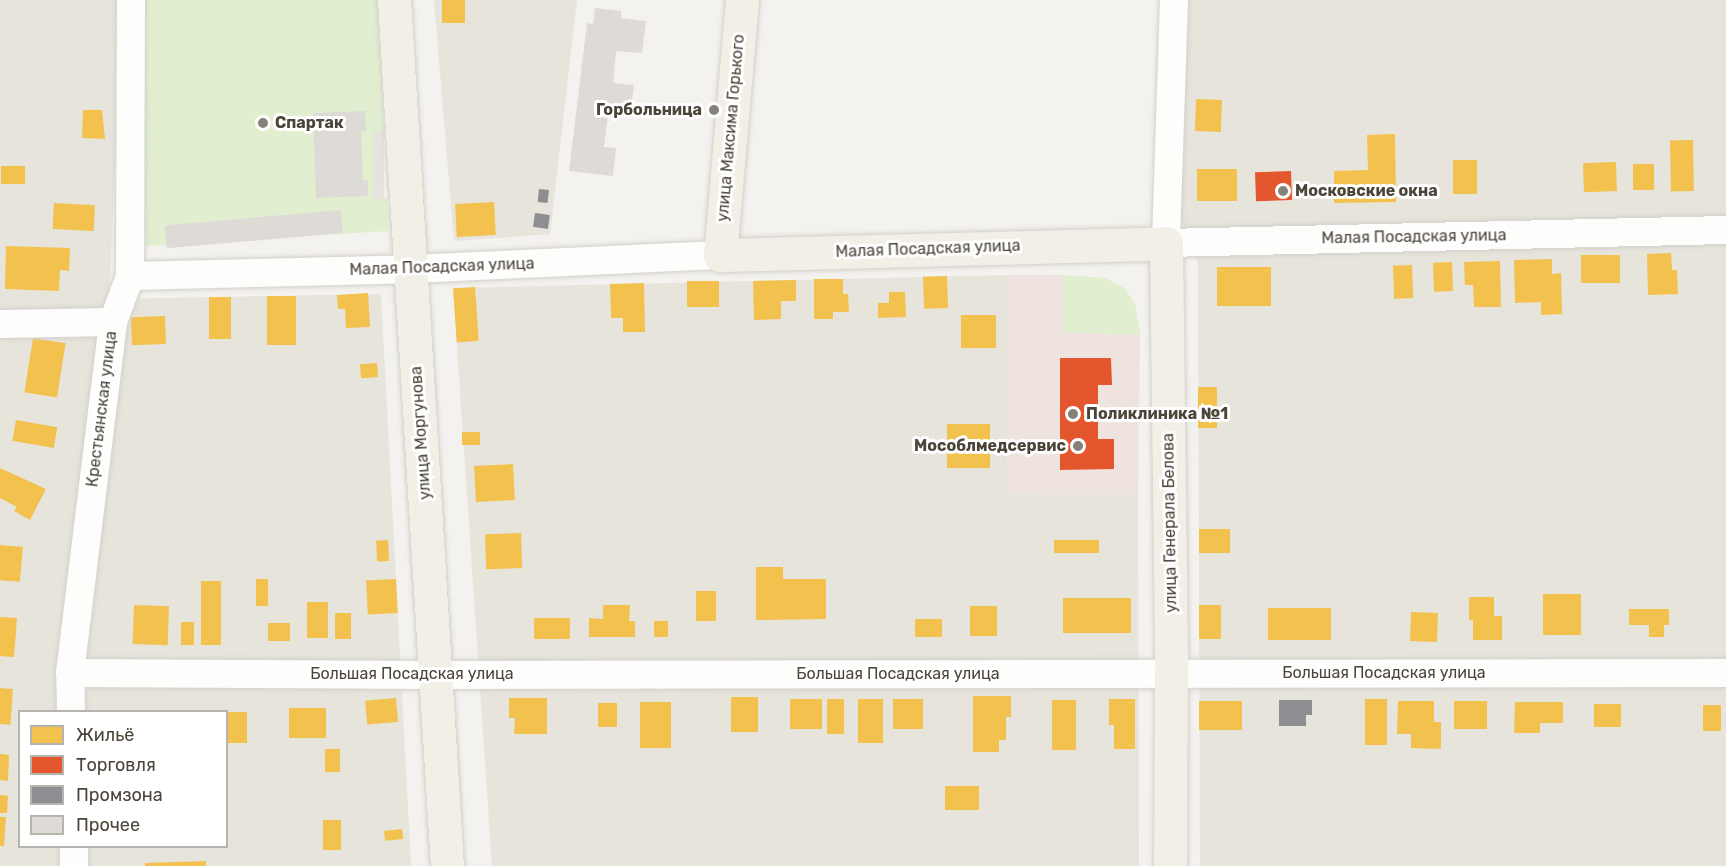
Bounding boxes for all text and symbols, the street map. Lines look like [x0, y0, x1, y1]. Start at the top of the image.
street label: улица Максима Горького [713, 33, 749, 223]
place label: Горбольница [596, 100, 702, 120]
marker: Горбольница [707, 103, 721, 117]
place label: Спартак [275, 113, 344, 133]
marker: Спартак [256, 116, 270, 130]
place label: Московские окна [1295, 181, 1438, 201]
marker: Московские окна [1276, 184, 1290, 198]
street label: Малая Посадская улица [1321, 226, 1507, 248]
street label: Малая Посадская улица [835, 236, 1021, 262]
street label: Малая Посадская улица [349, 254, 535, 280]
street label: Крестьянская улица [83, 330, 121, 488]
street label: улица Моргунова [407, 366, 435, 500]
place label: Поликлиника №1 [1086, 404, 1228, 424]
marker: Поликлиника №1 [1064, 405, 1082, 423]
street label: улица Генерала Белова [1159, 433, 1181, 613]
place label: Мособлмедсервис [914, 436, 1066, 456]
marker: Мособлмедсервис [1071, 439, 1085, 453]
street label: Большая Посадская улица [1282, 663, 1486, 683]
street label: Большая Посадская улица [310, 664, 514, 684]
street label: Большая Посадская улица [796, 664, 1000, 684]
legend [18, 710, 228, 848]
text: Жильё [76, 724, 134, 746]
text: Торговля [76, 754, 156, 776]
text: Промзона [76, 784, 163, 806]
text: Прочее [76, 814, 140, 836]

